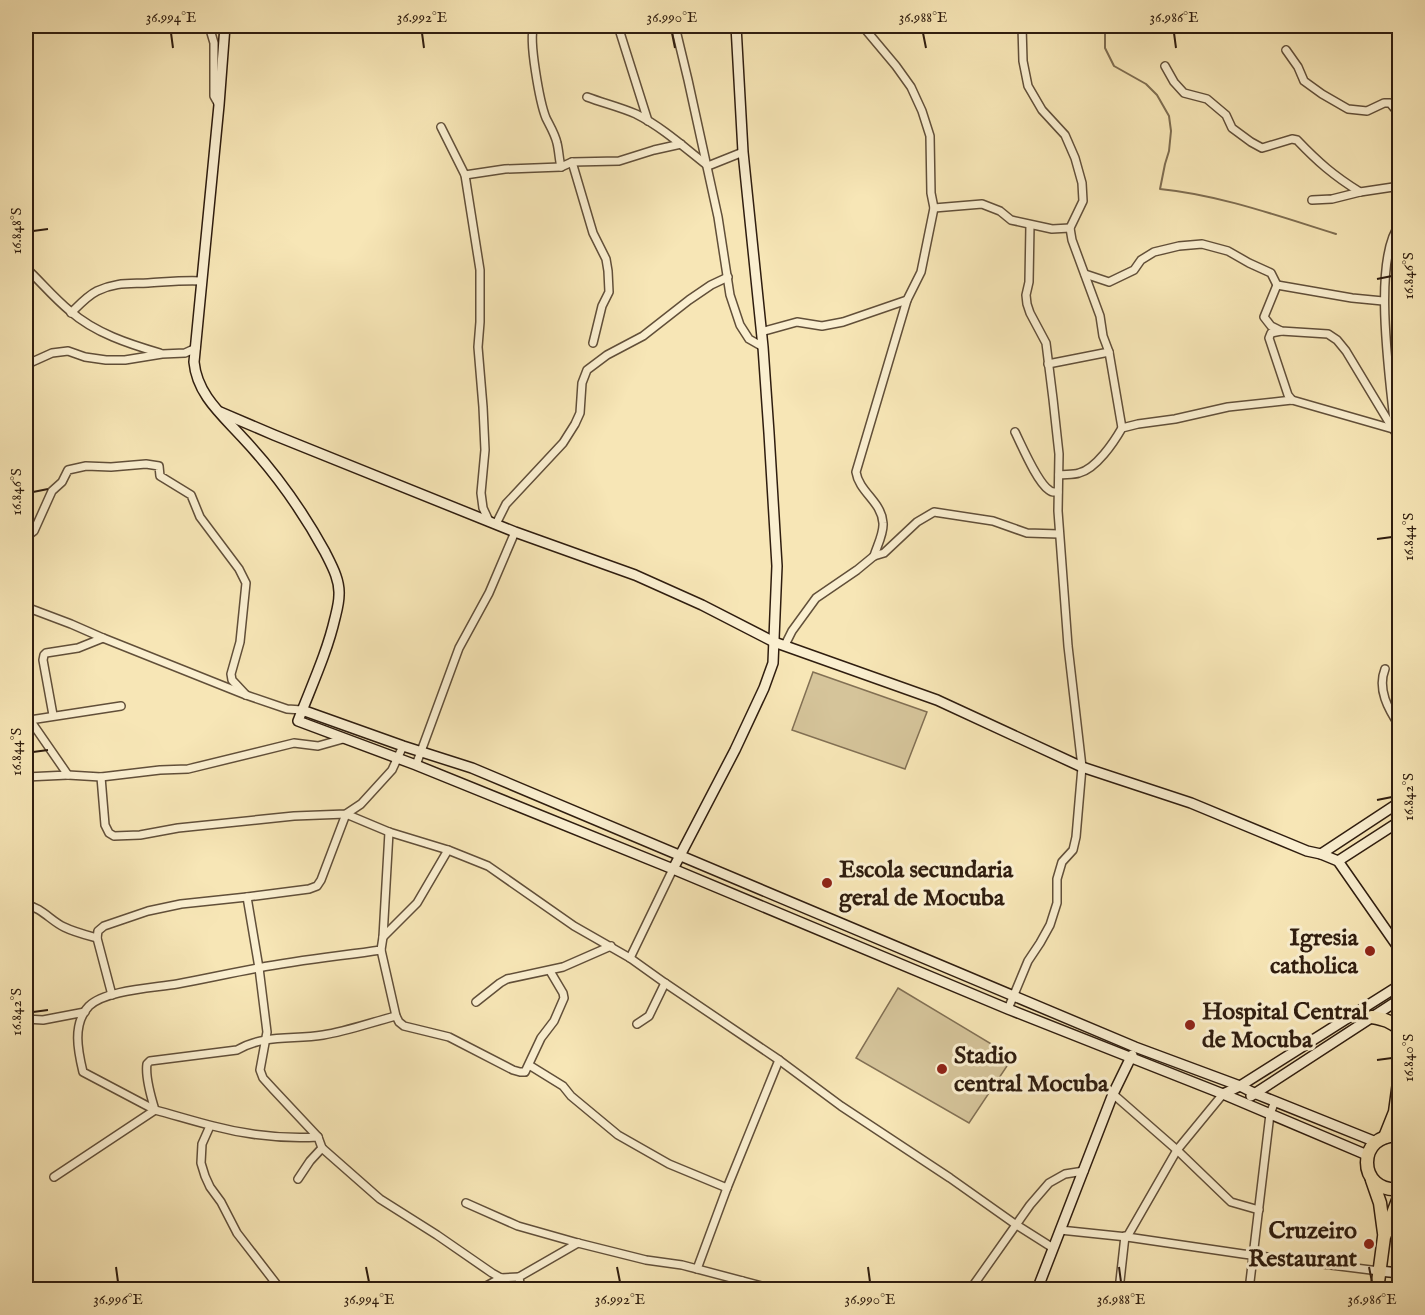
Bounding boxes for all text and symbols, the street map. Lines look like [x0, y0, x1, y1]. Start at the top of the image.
text: 36.994°E [146, 8, 196, 27]
text: 36.992°E [397, 8, 447, 27]
text: 36.990°E [647, 8, 697, 27]
text: 36.988°E [899, 8, 947, 27]
text: 36.986°E [1149, 8, 1199, 27]
text: 16.848°S [7, 208, 26, 254]
text: 16.846°S [1399, 252, 1418, 300]
text: 16.846°S [7, 468, 26, 516]
text: 16.844°S [1399, 513, 1418, 561]
text: 16.844°S [7, 728, 26, 776]
text: 16.842°S [1399, 773, 1418, 821]
place label: Escola secundaria geral de Mocuba [839, 855, 1014, 914]
marker: Escola secundaria geral de Mocuba [820, 876, 834, 890]
place label: Igresia catholica [1270, 923, 1359, 982]
marker: Igresia catholica [1363, 944, 1377, 958]
text: 16.842°S [7, 988, 26, 1036]
place label: Hospital Central de Mocuba [1202, 997, 1369, 1056]
marker: Hospital Central de Mocuba [1183, 1018, 1197, 1032]
text: 16.840°S [1399, 1034, 1418, 1082]
place label: Stadio central Mocuba [954, 1041, 1109, 1100]
marker: Stadio central Mocuba [935, 1062, 949, 1076]
place label: Cruzeiro Restaurant [1248, 1216, 1358, 1275]
marker: Cruzeiro Restaurant [1362, 1237, 1376, 1251]
text: 36.996°E [93, 1290, 143, 1309]
text: 36.994°E [344, 1290, 394, 1309]
text: 36.992°E [595, 1290, 645, 1309]
text: 36.990°E [845, 1290, 895, 1309]
text: 36.988°E [1097, 1290, 1145, 1309]
text: 36.986°E [1347, 1290, 1397, 1309]

